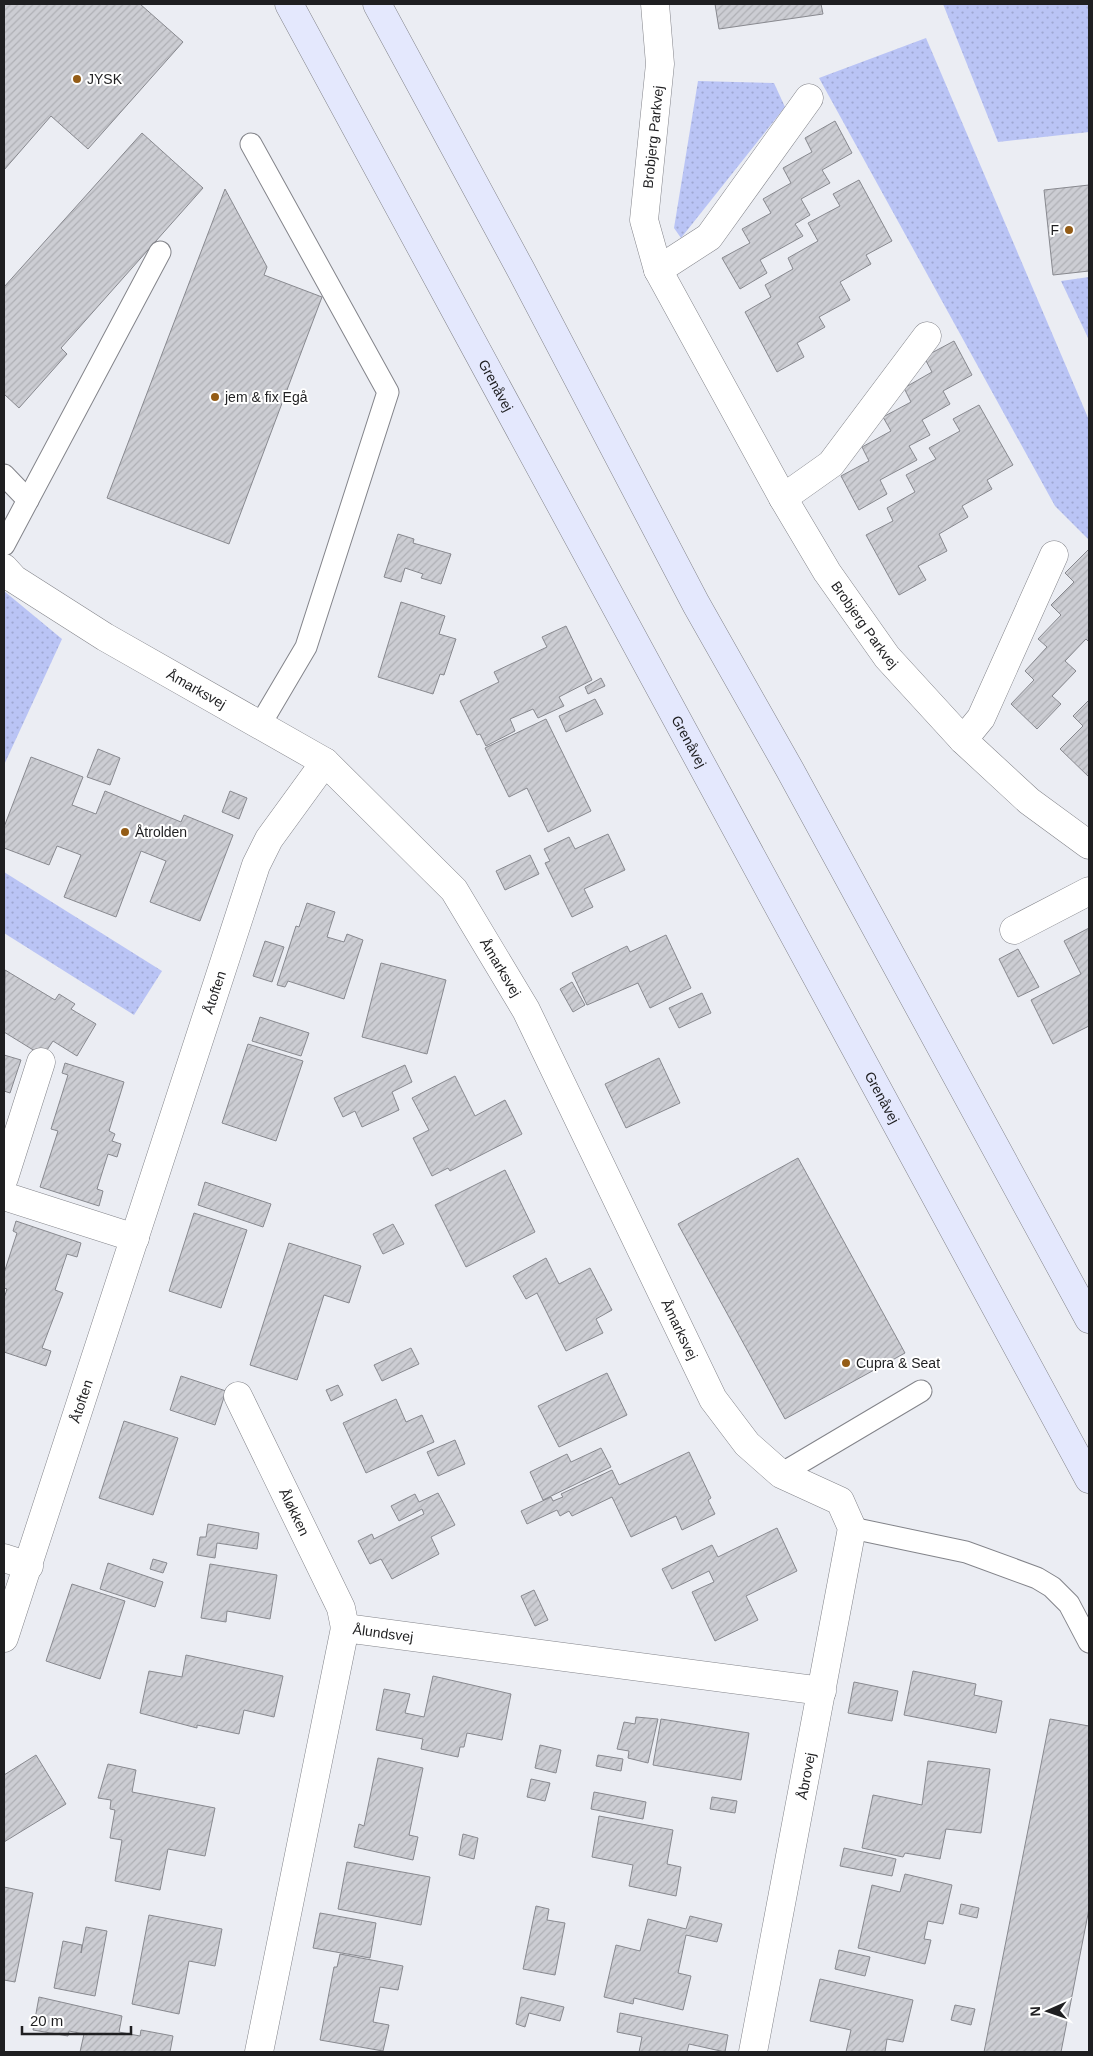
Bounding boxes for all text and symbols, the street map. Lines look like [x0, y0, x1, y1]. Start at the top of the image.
place label: JYSK [87, 71, 123, 87]
marker: JYSK [71, 73, 83, 85]
street label: Brobjerg Parkvej [640, 85, 666, 189]
place label: F [1050, 222, 1059, 238]
marker: F [1063, 224, 1075, 236]
street label: Grenåvej [475, 357, 517, 414]
place label: jem & fix Egå [224, 389, 308, 405]
marker: jem & fix Egå [209, 391, 221, 403]
street label: Brobjerg Parkvej [828, 578, 901, 672]
street label: Åmarksvej [164, 666, 229, 712]
street label: Grenåvej [668, 713, 710, 770]
place label: Åtrolden [135, 824, 187, 840]
marker: Åtrolden [119, 826, 131, 838]
street label: Åmarksvej [477, 935, 524, 1000]
street label: Åtoften [200, 969, 229, 1016]
street label: Grenåvej [862, 1069, 903, 1126]
street label: Åmarksvej [658, 1297, 701, 1362]
place label: Cupra & Seat [856, 1355, 940, 1371]
marker: Cupra & Seat [840, 1357, 852, 1369]
street label: Åtoften [67, 1378, 96, 1425]
street label: Åløkken [276, 1486, 313, 1538]
street label: Ålundsvej [352, 1621, 414, 1645]
street label: Åbrovej [794, 1751, 818, 1801]
north arrow [1023, 1986, 1073, 2036]
scale bar [22, 2004, 131, 2036]
text: N [1027, 2006, 1043, 2017]
text: 20 m [30, 2012, 63, 2029]

